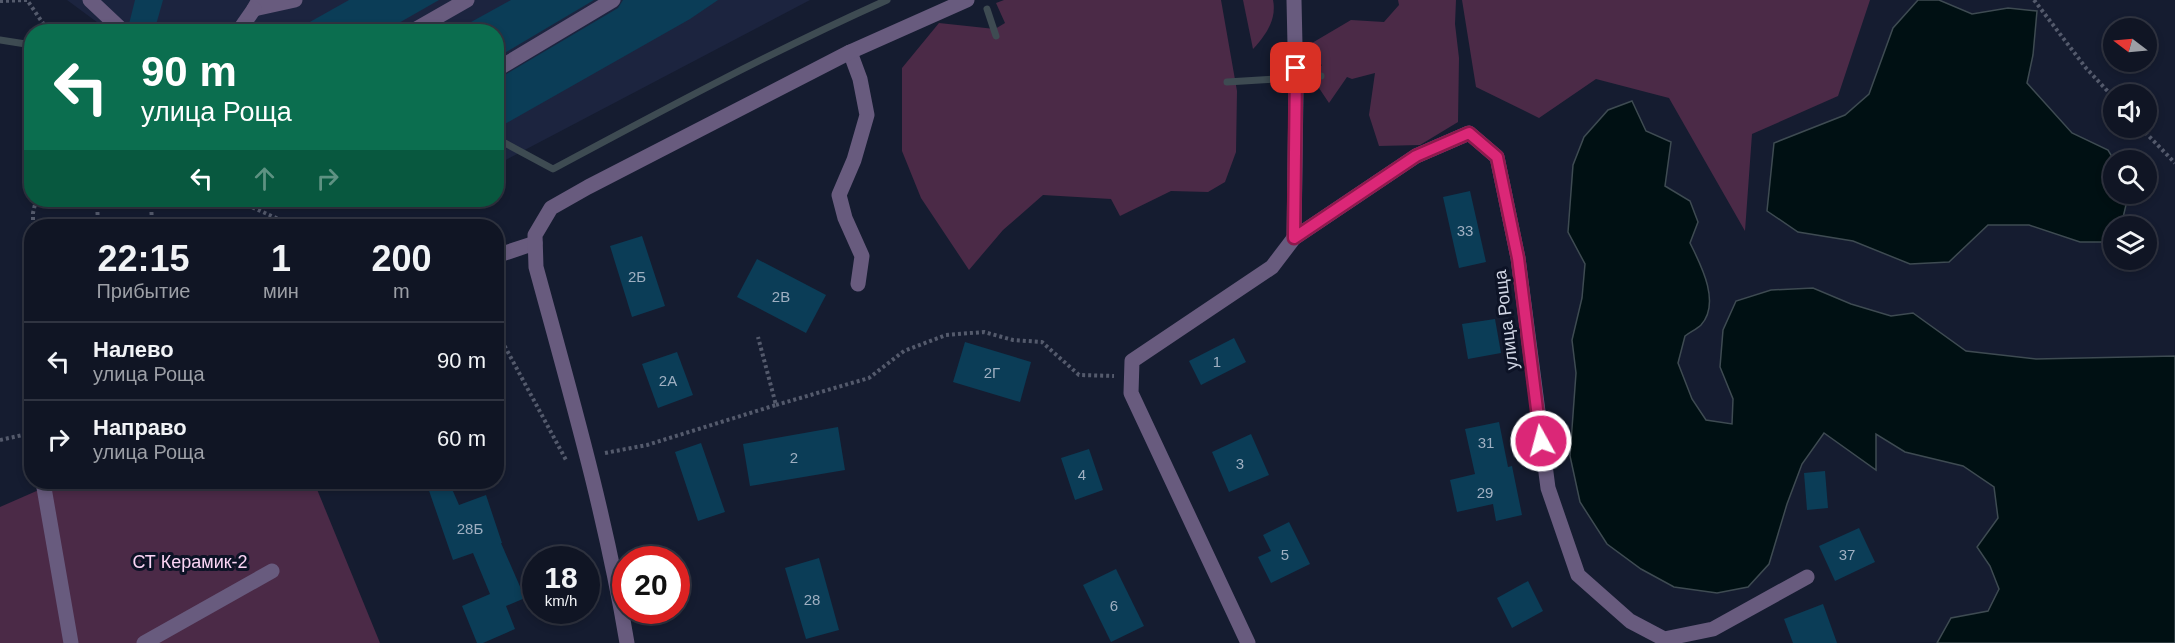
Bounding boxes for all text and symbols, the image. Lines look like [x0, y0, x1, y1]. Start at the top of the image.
north arrow [2103, 18, 2157, 72]
map controls [2103, 18, 2157, 270]
pin [1270, 42, 1321, 93]
icon: left [42, 48, 120, 126]
text: 90 m [141, 48, 237, 95]
icon: arrive [1279, 51, 1312, 84]
button: sound [2103, 84, 2157, 138]
text: улица Роща [141, 97, 292, 127]
button: search [2103, 150, 2157, 204]
icon: left [185, 162, 218, 195]
icon: ahead [248, 162, 281, 195]
icon: right [311, 162, 344, 195]
button: layers [2103, 216, 2157, 270]
house number: 33 [1457, 222, 1473, 239]
text: 22:15 [97, 238, 190, 279]
text: 1 [271, 238, 291, 279]
text: 200 [371, 238, 431, 279]
house number: 2Б [628, 268, 646, 285]
street label: улица Роща [1490, 268, 1522, 371]
text: Прибытие [96, 280, 190, 302]
text: мин [263, 280, 299, 302]
text: m [393, 280, 410, 302]
house number: 2В [772, 288, 790, 305]
text: Налево [93, 337, 174, 362]
icon: left [42, 345, 75, 378]
text: 90 m [437, 348, 486, 373]
house number: 1 [1213, 353, 1221, 370]
text: улица Роща [93, 363, 205, 385]
house number: 2Г [984, 364, 1000, 381]
house number: 2А [659, 372, 677, 389]
position arrow [1509, 409, 1573, 473]
text: Направо [93, 415, 187, 440]
icon: right [42, 423, 75, 456]
text: 60 m [437, 426, 486, 451]
house number: 31 [1478, 434, 1494, 451]
text: улица Роща [93, 441, 205, 463]
house number: 2 [790, 449, 798, 466]
house number: 3 [1236, 455, 1244, 472]
house number: 4 [1078, 466, 1086, 483]
house number: 29 [1477, 484, 1493, 501]
house number: 28Б [457, 520, 483, 537]
speed limit sign: 20 [612, 546, 690, 624]
house number: 5 [1281, 546, 1289, 563]
house number: 37 [1839, 546, 1855, 563]
park label: СТ Керамик-2 [132, 552, 248, 572]
text: 18 [544, 561, 578, 594]
house number: 28 [804, 591, 820, 608]
text: km/h [545, 592, 577, 609]
house number: 6 [1110, 597, 1118, 614]

